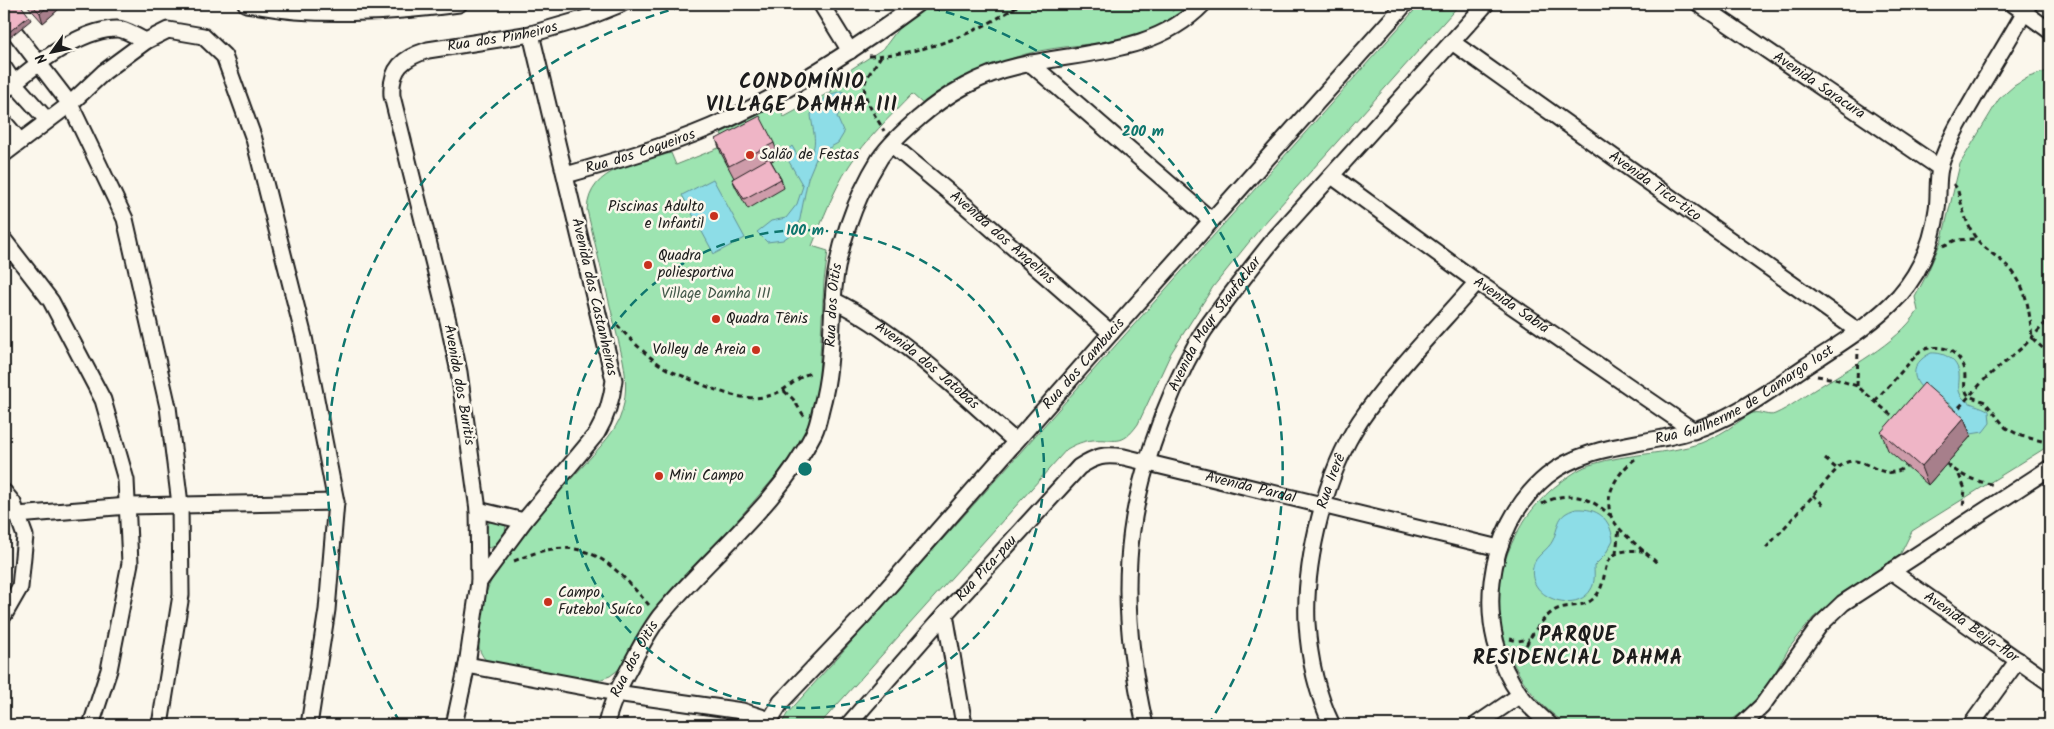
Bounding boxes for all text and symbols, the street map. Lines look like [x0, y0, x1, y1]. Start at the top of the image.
street label: Rua dos Pinheiros [446, 15, 561, 59]
north arrow [28, 28, 78, 78]
street label: Avenida Saracura [1768, 45, 1870, 126]
text: N [30, 49, 54, 68]
district label: CONDOMÍNIO VILLAGE DAMHA III [706, 67, 898, 122]
text: 200 m [1122, 120, 1164, 144]
street label: Rua dos Coqueiros [583, 122, 700, 181]
place label: Salão de Festas [760, 143, 860, 167]
street label: Avenida Tico-tico [1603, 145, 1706, 228]
marker: Salão de Festas [744, 149, 756, 161]
street label: Avenida dos Angelins [944, 185, 1061, 291]
place label: Piscinas Adulto e Infantil [608, 195, 704, 236]
marker: Piscinas Adulto e Infantil [708, 210, 720, 222]
street label: Avenida das Castanheiras [564, 216, 624, 379]
text: 100 m [786, 219, 824, 243]
place label: Quadra poliesportiva [657, 244, 734, 285]
street label: Avenida Mayr Staufackar [1162, 251, 1268, 396]
marker: Quadra poliesportiva [642, 259, 654, 271]
street label: Rua dos Oitis [819, 261, 850, 348]
street label: Avenida Sabiá [1468, 271, 1556, 341]
park label: Village Damha III [661, 282, 771, 306]
place label: Quadra Tênis [726, 307, 809, 331]
street label: Rua dos Cambucis [1037, 312, 1131, 415]
marker: Quadra Tênis [710, 313, 722, 325]
street label: Avenida dos Jatobás [870, 316, 985, 416]
street label: Avenida dos Buritis [437, 323, 482, 448]
place label: Volley de Areia [652, 338, 746, 362]
street label: Rua Guilherme de Camargo Iost [1653, 339, 1839, 451]
marker: Volley de Areia [750, 344, 762, 356]
street label: Rua Irerê [1311, 450, 1353, 512]
centre of rings [796, 460, 814, 478]
place label: Mini Campo [669, 464, 744, 488]
street label: Avenida Pardal [1203, 465, 1299, 510]
marker: Mini Campo [653, 470, 665, 482]
street label: Rua Pica-pau [950, 530, 1023, 607]
place label: Campo Futebol Suíco [558, 581, 642, 622]
street label: Avenida Beija-flor [1918, 585, 2025, 670]
marker: Campo Futebol Suíco [542, 596, 554, 608]
street label: Rua dos Oitis [604, 615, 666, 702]
district label: PARQUE RESIDENCIAL DAHMA [1473, 620, 1683, 675]

